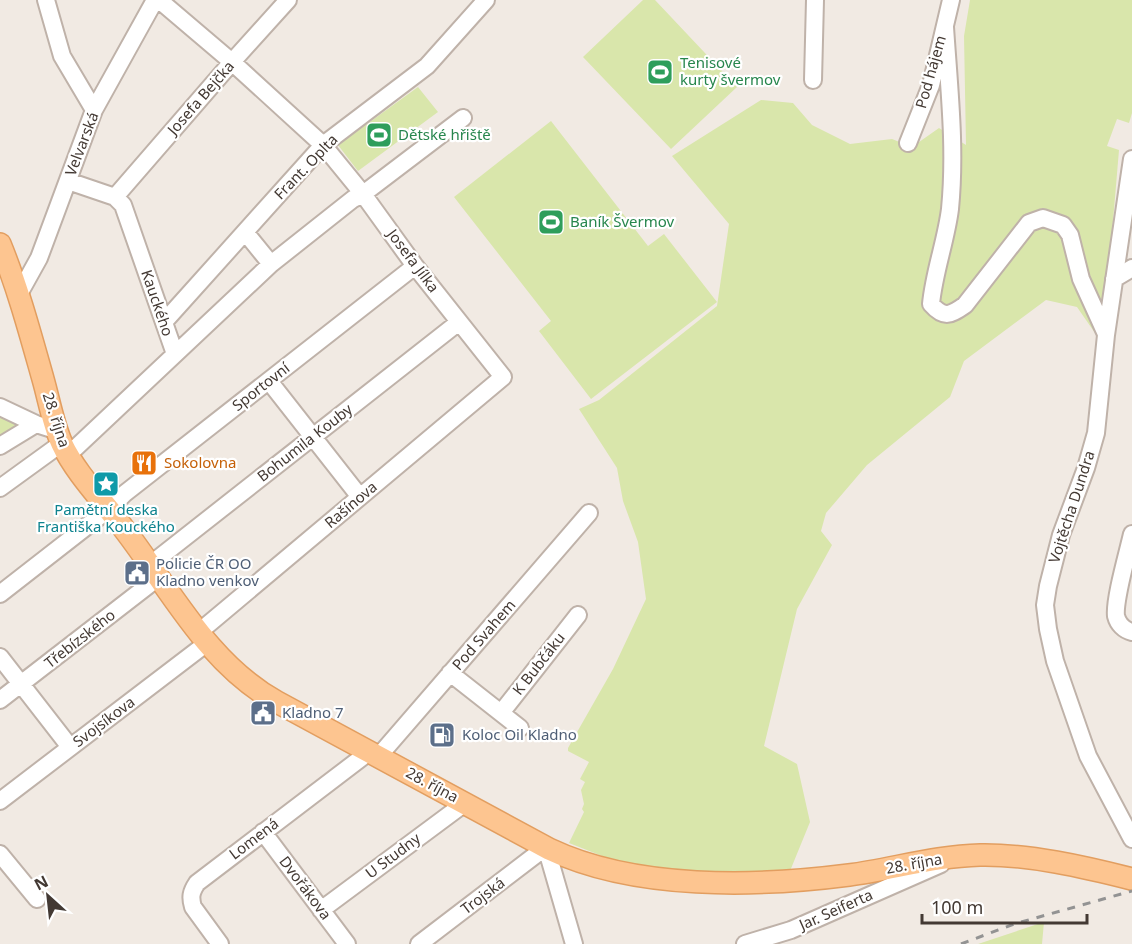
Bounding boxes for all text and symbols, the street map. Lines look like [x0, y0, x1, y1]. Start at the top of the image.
street label: Pod hájem [910, 33, 950, 111]
place label: Tenisové kurty švermov [680, 52, 781, 89]
street label: Josefa Bejčka [161, 56, 238, 140]
sports icon: Tenisové kurty švermov [645, 57, 675, 87]
street label: Velvarská [60, 109, 102, 178]
sports icon: Dětské hřiště [364, 120, 394, 150]
place label: Dětské hřiště [398, 124, 491, 144]
street label: Frant. Oplta [269, 129, 341, 203]
sports icon: Baník Švermov [536, 207, 566, 237]
place label: Baník Švermov [570, 211, 675, 231]
street label: Josefa Jílka [382, 223, 444, 296]
street label: Kauckého [137, 267, 179, 339]
street label: Sportovní [228, 357, 294, 415]
street label: 28. října [39, 390, 75, 450]
street label: Bohumila Kouby [253, 399, 356, 486]
restaurant icon: Sokolovna [129, 448, 159, 478]
street label: Vojtěcha Dundra [1043, 448, 1099, 566]
place label: Sokolovna [164, 452, 236, 472]
place icon: Pamětní deska Františka Kouckého [91, 469, 121, 499]
street label: Rašínova [320, 476, 381, 532]
place label: Pamětní deska Františka Kouckého [37, 499, 175, 536]
place label: Policie ČR OO Kladno venkov [156, 553, 259, 590]
public building icon: Policie ČR OO Kladno venkov [122, 558, 152, 588]
street label: Pod Svahem [447, 595, 519, 674]
street label: Třebízského [40, 604, 119, 672]
street label: K Bubčáku [507, 628, 569, 699]
street label: Svojsíkova [68, 691, 138, 751]
public building icon: Kladno 7 [248, 698, 278, 728]
place label: Kladno 7 [282, 702, 344, 722]
fuel station icon: Koloc Oil Kladno [427, 720, 457, 750]
place label: Koloc Oil Kladno [462, 724, 577, 744]
street label: 28. října [403, 762, 462, 806]
street label: Lomená [225, 813, 282, 863]
street label: U Studny [361, 828, 424, 882]
street label: 28. října [884, 848, 943, 878]
street label: Dvořákova [275, 852, 336, 923]
north arrow [18, 866, 78, 926]
text: N [30, 870, 52, 895]
street label: Trojská [456, 872, 508, 918]
street label: Jar. Seiferta [794, 884, 875, 935]
scale bar [922, 887, 1087, 925]
text: 100 m [931, 895, 983, 919]

